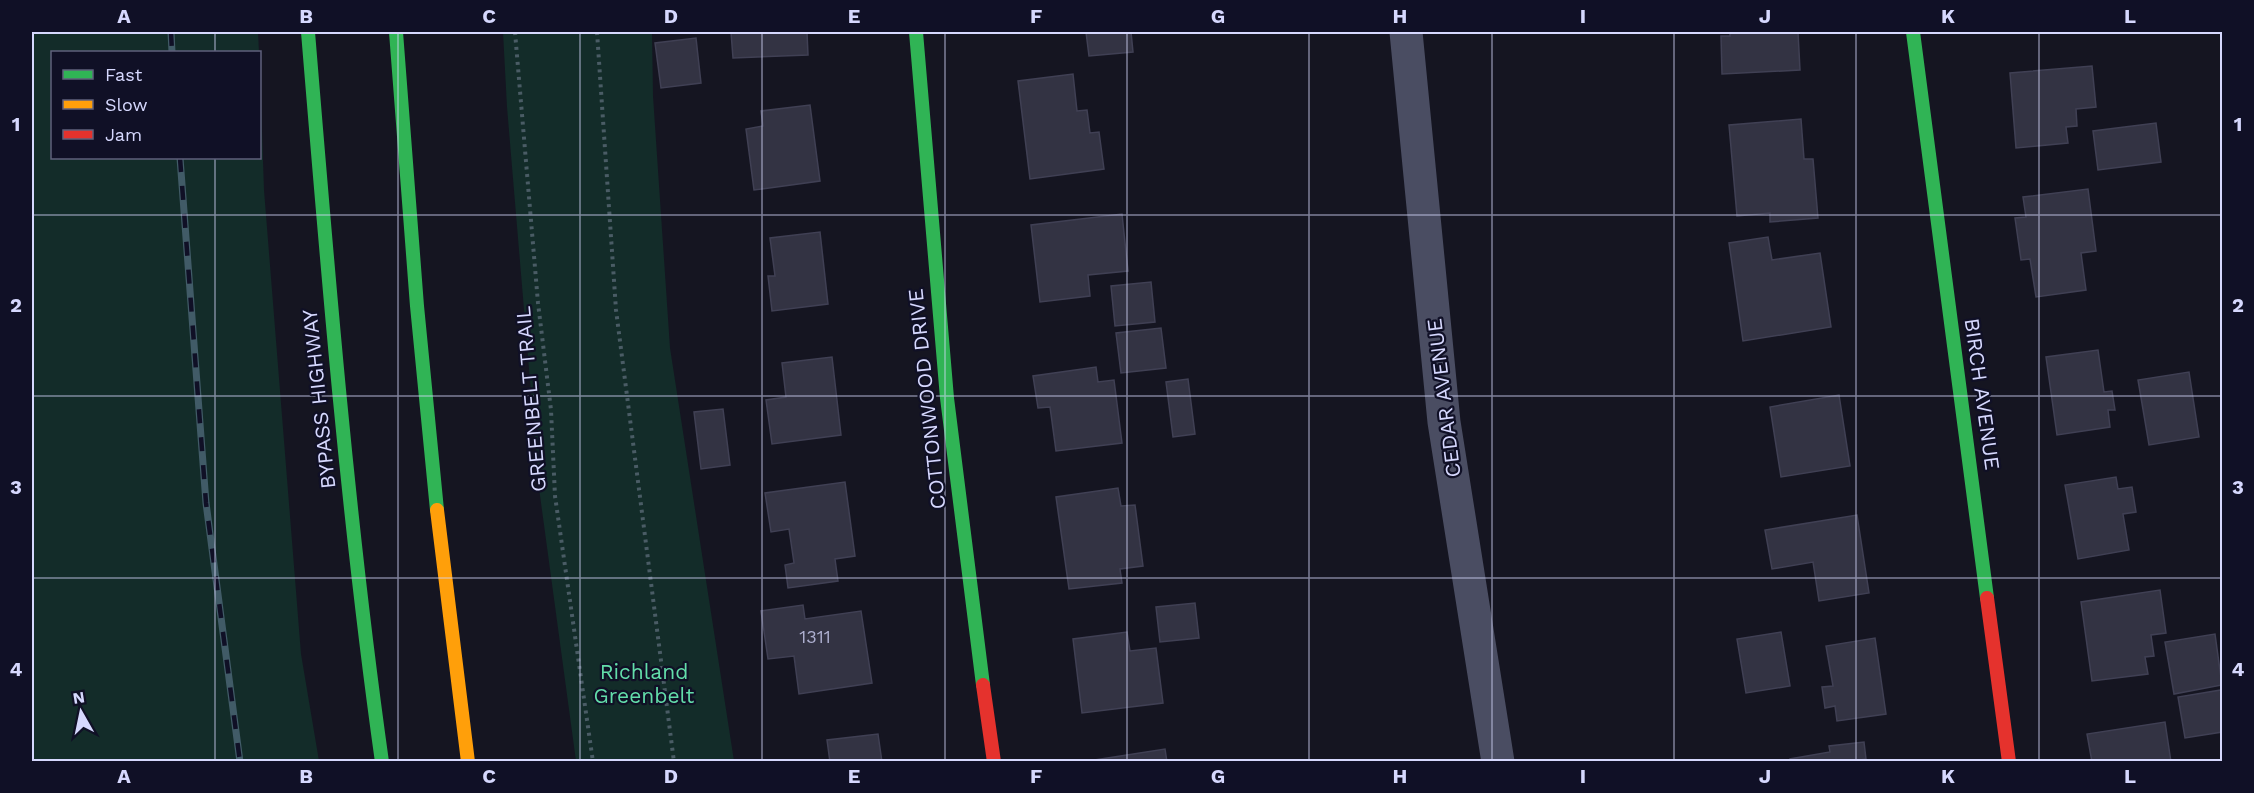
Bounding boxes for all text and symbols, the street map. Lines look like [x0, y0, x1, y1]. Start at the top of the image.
text: A [117, 4, 131, 28]
text: B [299, 4, 313, 28]
text: C [482, 4, 496, 28]
text: D [664, 4, 678, 28]
text: E [848, 4, 860, 28]
text: F [1030, 4, 1042, 28]
text: G [1211, 4, 1225, 28]
text: H [1393, 4, 1407, 28]
text: I [1580, 4, 1586, 28]
text: J [1759, 4, 1771, 28]
text: K [1941, 4, 1955, 28]
text: L [2124, 4, 2136, 28]
legend [51, 51, 261, 159]
text: Fast [105, 64, 143, 85]
text: Slow [105, 94, 148, 115]
text: 1 [12, 112, 20, 136]
text: 1 [2234, 112, 2242, 136]
text: Jam [105, 124, 142, 145]
street label: COTTONWOOD DRIVE [902, 287, 951, 511]
text: 2 [10, 293, 22, 317]
text: 2 [2232, 293, 2244, 317]
street label: GREENBELT TRAIL [510, 305, 551, 493]
street label: BYPASS HIGHWAY [297, 308, 340, 490]
street label: BIRCH AVENUE [1959, 316, 2006, 472]
street label: CEDAR AVENUE [1421, 317, 1466, 479]
text: 3 [10, 475, 22, 499]
text: 3 [2232, 475, 2244, 499]
house number: 1311 [799, 626, 831, 647]
text: 4 [10, 657, 23, 681]
text: 4 [2232, 657, 2245, 681]
park label: Richland Greenbelt [594, 659, 695, 708]
north arrow [51, 682, 111, 742]
text: N [71, 687, 86, 708]
text: A [117, 764, 131, 788]
text: B [299, 764, 313, 788]
text: C [482, 764, 496, 788]
text: D [664, 764, 678, 788]
text: E [848, 764, 860, 788]
text: F [1030, 764, 1042, 788]
text: G [1211, 764, 1225, 788]
text: H [1393, 764, 1407, 788]
text: I [1580, 764, 1586, 788]
text: J [1759, 764, 1771, 788]
text: K [1941, 764, 1955, 788]
text: L [2124, 764, 2136, 788]

